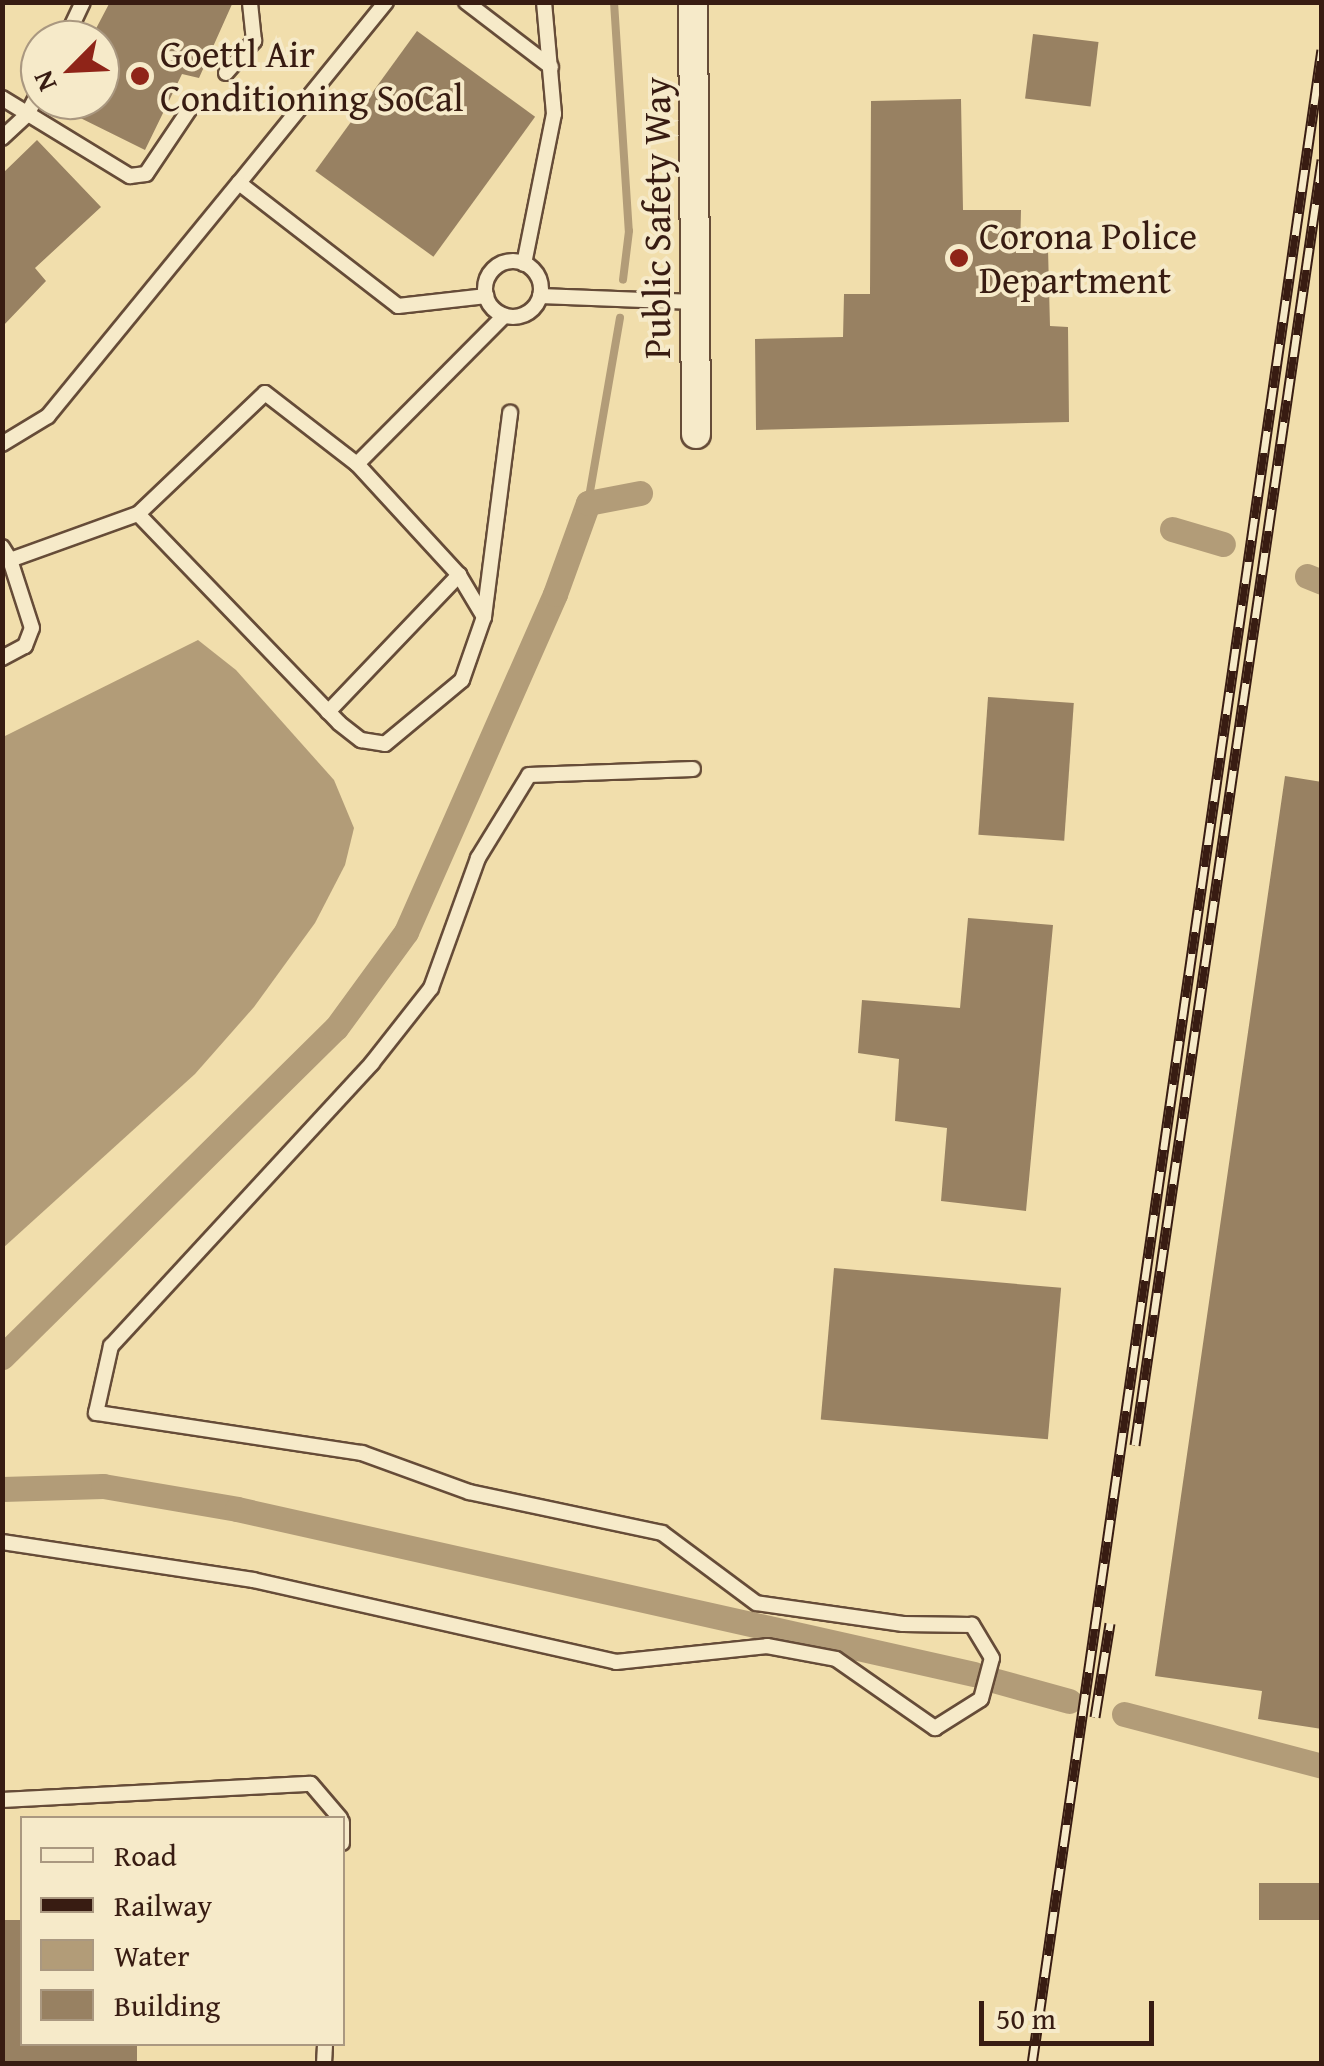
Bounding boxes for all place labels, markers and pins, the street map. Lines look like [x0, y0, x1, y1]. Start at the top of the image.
place label: Goettl Air Conditioning SoCal [160, 31, 464, 120]
marker: Goettl Air Conditioning SoCal [129, 65, 151, 87]
place label: Corona Police Department [979, 213, 1197, 302]
marker: Corona Police Department [948, 247, 970, 269]

